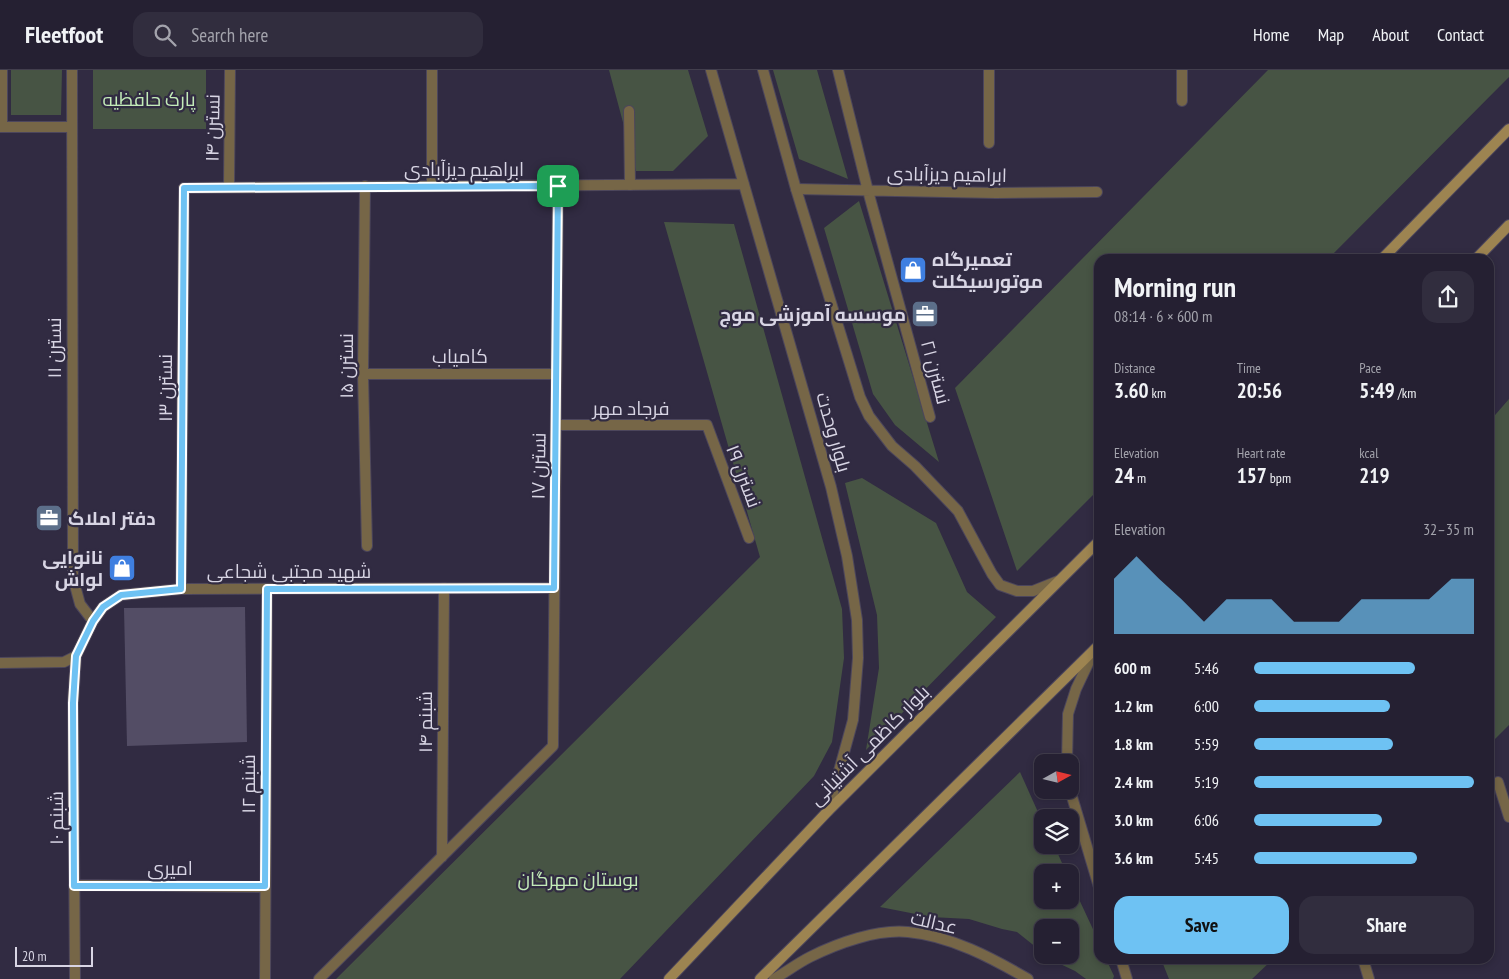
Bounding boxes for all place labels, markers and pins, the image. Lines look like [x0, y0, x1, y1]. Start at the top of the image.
pin [537, 165, 579, 207]
place label: تعمیرگاه موتورسیکلت [932, 247, 1043, 293]
shop icon: تعمیرگاه موتورسیکلت [898, 255, 928, 285]
office icon: موسسه آموزشی موج [910, 299, 940, 329]
place label: موسسه آموزشی موج [720, 302, 906, 328]
office icon: دفتر املاک [34, 503, 64, 533]
place label: دفتر املاک [68, 506, 156, 530]
place label: نانوایی لواش [42, 545, 103, 591]
shop icon: نانوایی لواش [107, 553, 137, 583]

